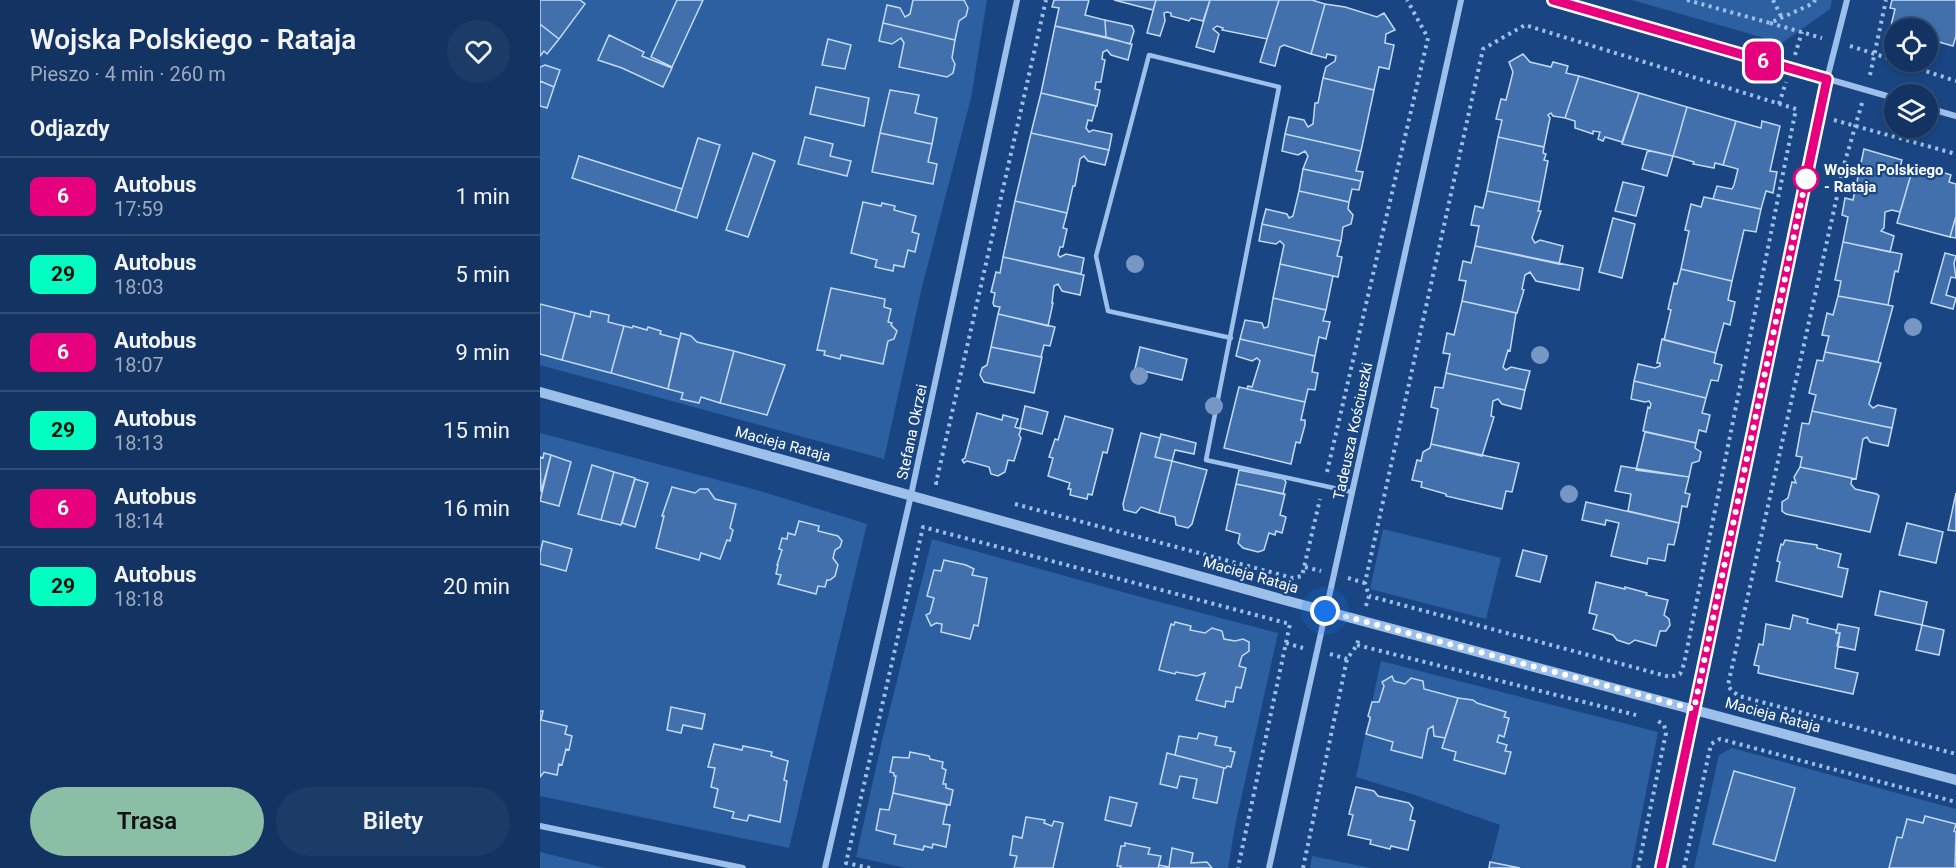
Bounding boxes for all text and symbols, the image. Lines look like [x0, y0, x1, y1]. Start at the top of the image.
map controls [1884, 18, 1938, 138]
button: locate [1884, 18, 1938, 72]
button: heart [447, 20, 510, 83]
text: Wojska Polskiego - Rataja [30, 23, 356, 56]
line badge: 6 [1744, 42, 1782, 80]
text: 6 [1757, 49, 1769, 73]
text: Pieszo · 4 min · 260 m [30, 62, 226, 86]
button: layers [1884, 84, 1938, 138]
text: Odjazdy [30, 116, 110, 141]
place label: Wojska Polskiego - Rataja [1824, 161, 1944, 196]
marker: Wojska Polskiego - Rataja [1793, 166, 1819, 192]
text: Autobus [114, 172, 197, 197]
text: 6 [57, 184, 69, 208]
text: 1 min [455, 184, 510, 209]
text: 17:59 [114, 197, 164, 221]
text: Autobus [114, 250, 197, 275]
text: 29 [51, 262, 75, 286]
text: 5 min [455, 262, 510, 287]
text: 18:03 [114, 275, 164, 299]
text: Autobus [114, 328, 197, 353]
text: 6 [57, 340, 69, 364]
text: 9 min [455, 340, 510, 365]
text: 18:07 [114, 353, 164, 377]
street label: Tadeusza Kościuszki [1330, 361, 1376, 501]
street label: Stefana Okrzei [893, 383, 931, 481]
text: Autobus [114, 406, 197, 431]
text: 29 [51, 418, 75, 442]
text: 15 min [443, 418, 510, 443]
street label: Macieja Rataja [733, 423, 833, 465]
text: 18:13 [114, 431, 164, 455]
text: Autobus [114, 484, 197, 509]
text: 6 [57, 496, 69, 520]
text: 16 min [443, 496, 510, 521]
text: 18:14 [114, 509, 164, 533]
street label: Macieja Rataja [1201, 553, 1301, 597]
text: Autobus [114, 562, 197, 587]
text: 29 [51, 574, 75, 598]
text: 20 min [443, 574, 510, 599]
text: 18:18 [114, 587, 164, 611]
your location [1310, 596, 1340, 626]
street label: Macieja Rataja [1723, 694, 1823, 736]
button: Trasa [30, 787, 264, 856]
button: Bilety [276, 787, 510, 856]

